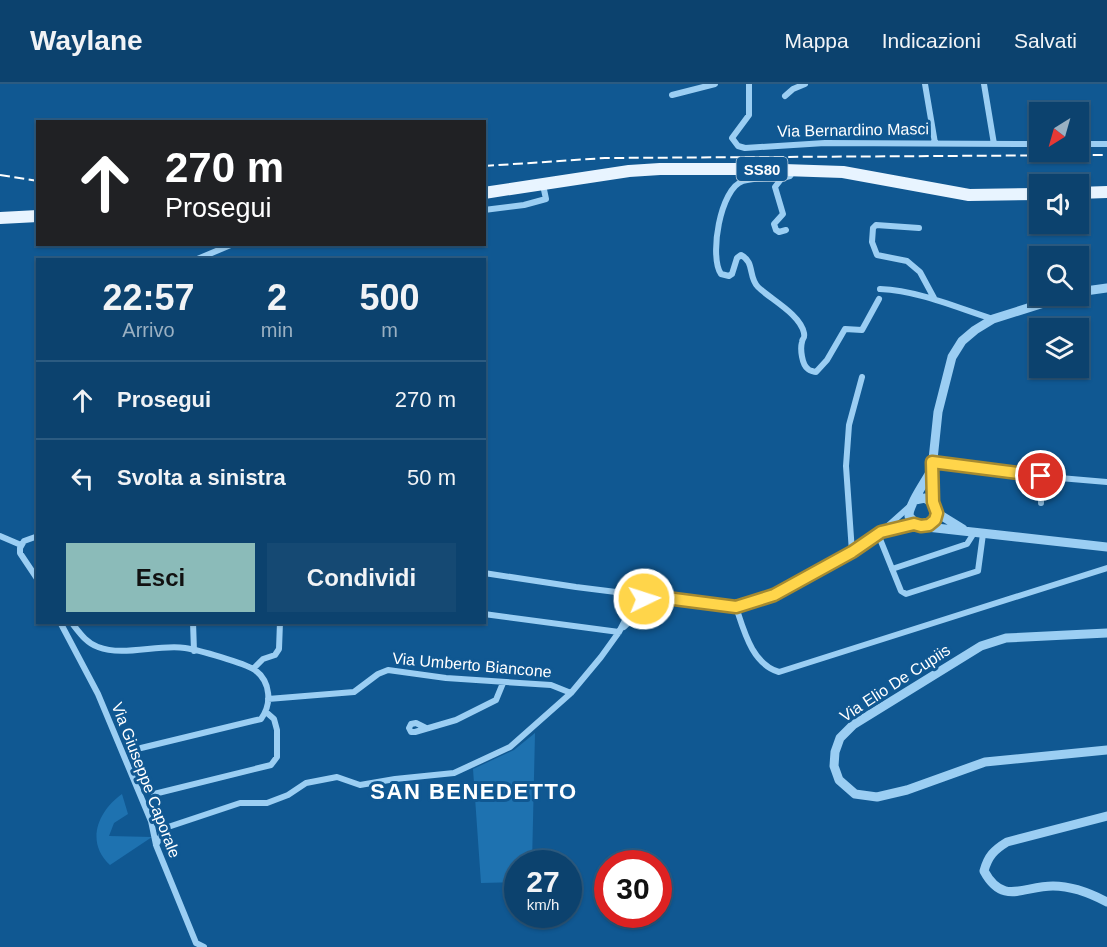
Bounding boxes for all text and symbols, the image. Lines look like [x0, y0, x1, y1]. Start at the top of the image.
text: Waylane [30, 25, 143, 56]
text: Mappa [785, 29, 849, 52]
text: Indicazioni [882, 29, 981, 52]
text: Salvati [1014, 29, 1077, 52]
north arrow [1029, 102, 1089, 162]
map controls [1029, 102, 1089, 378]
street label: Via Bernardino Masci [777, 120, 929, 140]
icon: ahead [66, 144, 144, 222]
text: 270 m [165, 144, 284, 191]
road number: SS80 [736, 157, 788, 181]
button: sound [1029, 174, 1089, 234]
text: Prosegui [165, 193, 272, 223]
button: search [1029, 246, 1089, 306]
text: 22:57 [102, 277, 194, 318]
text: 2 [267, 277, 287, 318]
text: 500 [359, 277, 420, 318]
button: layers [1029, 318, 1089, 378]
text: Arrivo [122, 319, 175, 341]
text: min [261, 319, 293, 341]
text: m [381, 319, 398, 341]
icon: ahead [66, 384, 99, 417]
text: Prosegui [117, 387, 211, 412]
text: 270 m [395, 387, 456, 412]
pin [1015, 450, 1066, 501]
icon: arrive [1024, 459, 1057, 492]
icon: left [66, 462, 99, 495]
text: Svolta a sinistra [117, 465, 286, 490]
text: 50 m [407, 465, 456, 490]
button: Esci [66, 543, 255, 612]
button: Condividi [267, 543, 456, 612]
position arrow [612, 567, 676, 631]
street label: Via Elio De Cupiis [837, 641, 953, 725]
street label: Via Umberto Biancone [392, 650, 552, 680]
street label: Via Giuseppe Caporale [108, 700, 184, 860]
district label: SAN BENEDETTO [370, 779, 578, 804]
speed limit sign: 30 [594, 850, 672, 928]
text: 27 [526, 865, 560, 898]
text: km/h [527, 896, 559, 913]

